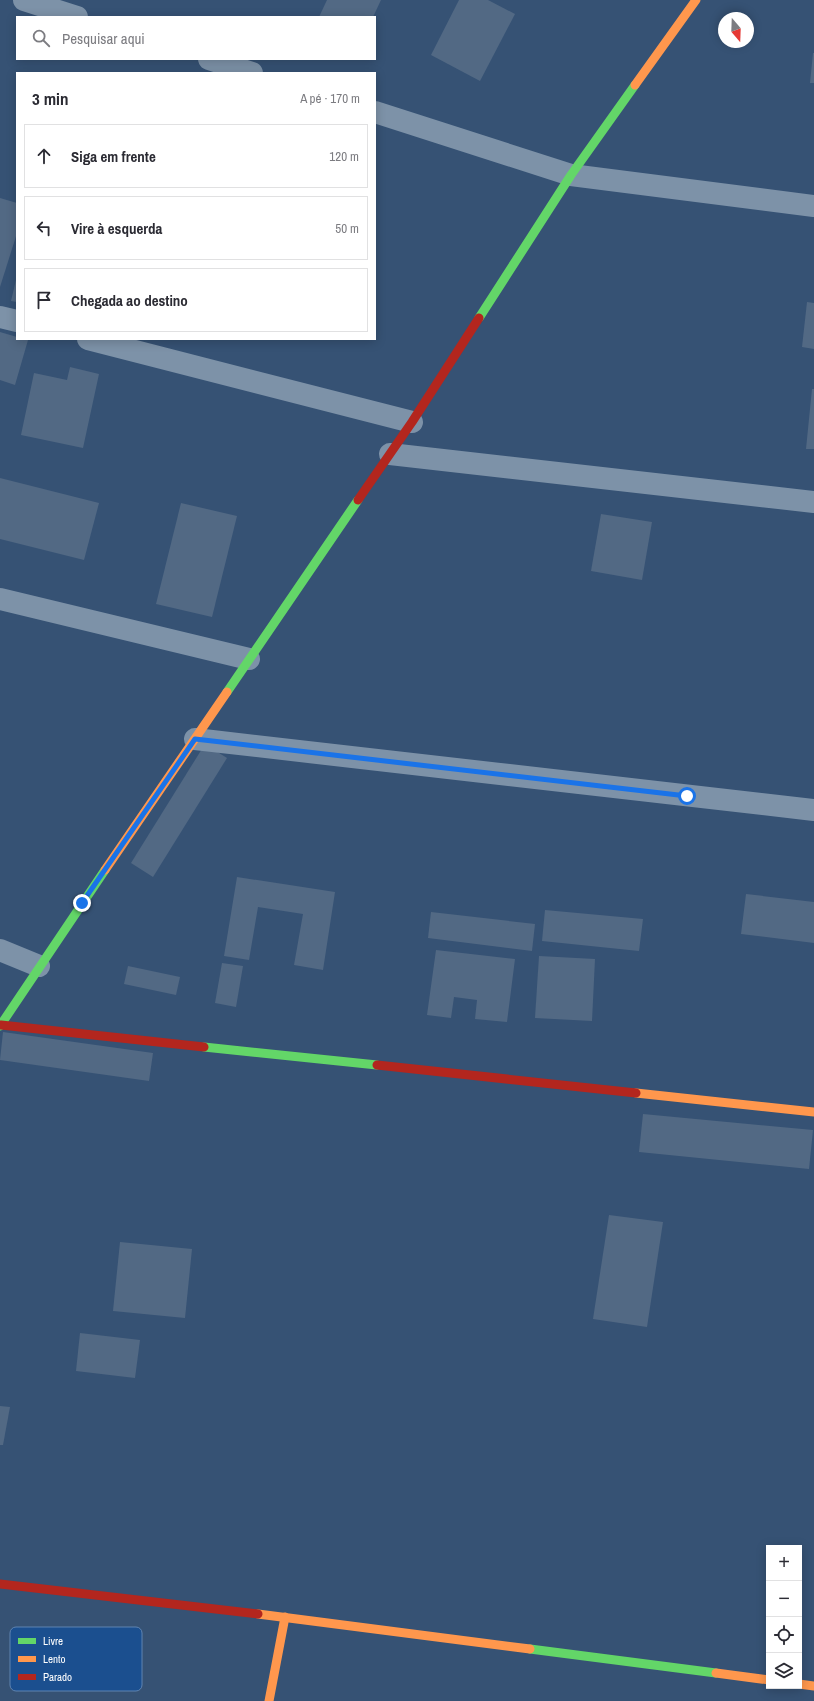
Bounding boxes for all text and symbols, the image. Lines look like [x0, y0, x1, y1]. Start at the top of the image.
north arrow [718, 12, 754, 48]
search box [16, 16, 376, 60]
icon: search [30, 27, 52, 49]
text: Pesquisar aqui [62, 28, 145, 49]
text: 3 min [32, 87, 68, 110]
text: A pé · 170 m [300, 90, 360, 107]
icon: ahead [33, 145, 55, 167]
text: Siga em frente [71, 146, 156, 167]
text: 120 m [329, 148, 359, 165]
icon: left [33, 217, 55, 239]
text: Vire à esquerda [71, 218, 162, 239]
text: 50 m [335, 220, 359, 237]
icon: arrive [33, 289, 55, 311]
text: Chegada ao destino [71, 290, 188, 311]
route start [678, 787, 696, 805]
route end [73, 894, 91, 912]
map controls [766, 1545, 802, 1689]
button: + [766, 1545, 802, 1581]
button: − [766, 1581, 802, 1617]
button: locate [766, 1617, 802, 1653]
legend [10, 1627, 142, 1691]
text: Livre [43, 1634, 63, 1648]
text: Lento [43, 1652, 66, 1666]
button: layers [766, 1653, 802, 1689]
text: Parado [43, 1670, 72, 1684]

